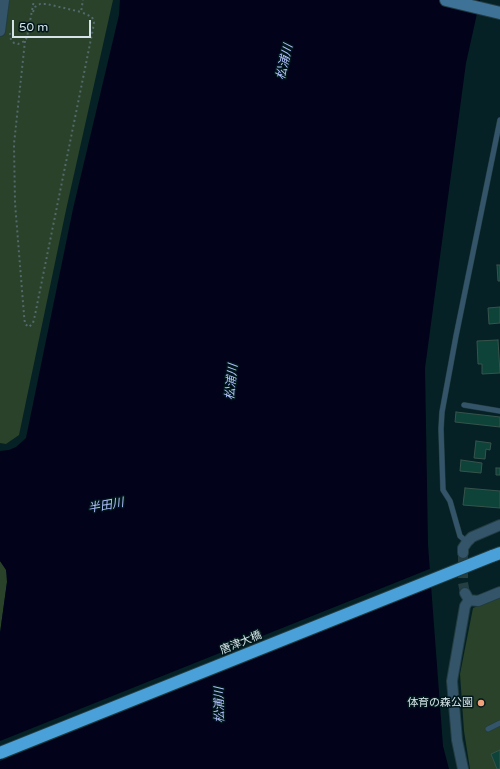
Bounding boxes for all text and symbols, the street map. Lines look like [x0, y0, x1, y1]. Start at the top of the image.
scale bar [14, 12, 93, 38]
text: 50 m [19, 20, 48, 34]
water label: 松浦川 [274, 43, 296, 81]
water label: 松浦川 [223, 363, 241, 401]
water label: 半田川 [87, 496, 125, 516]
street label: 唐津大橋 [218, 629, 264, 657]
water label: 松浦川 [212, 687, 228, 723]
place label: 体育の森公園 [407, 696, 473, 710]
marker: 体育の森公園 [476, 698, 486, 708]

